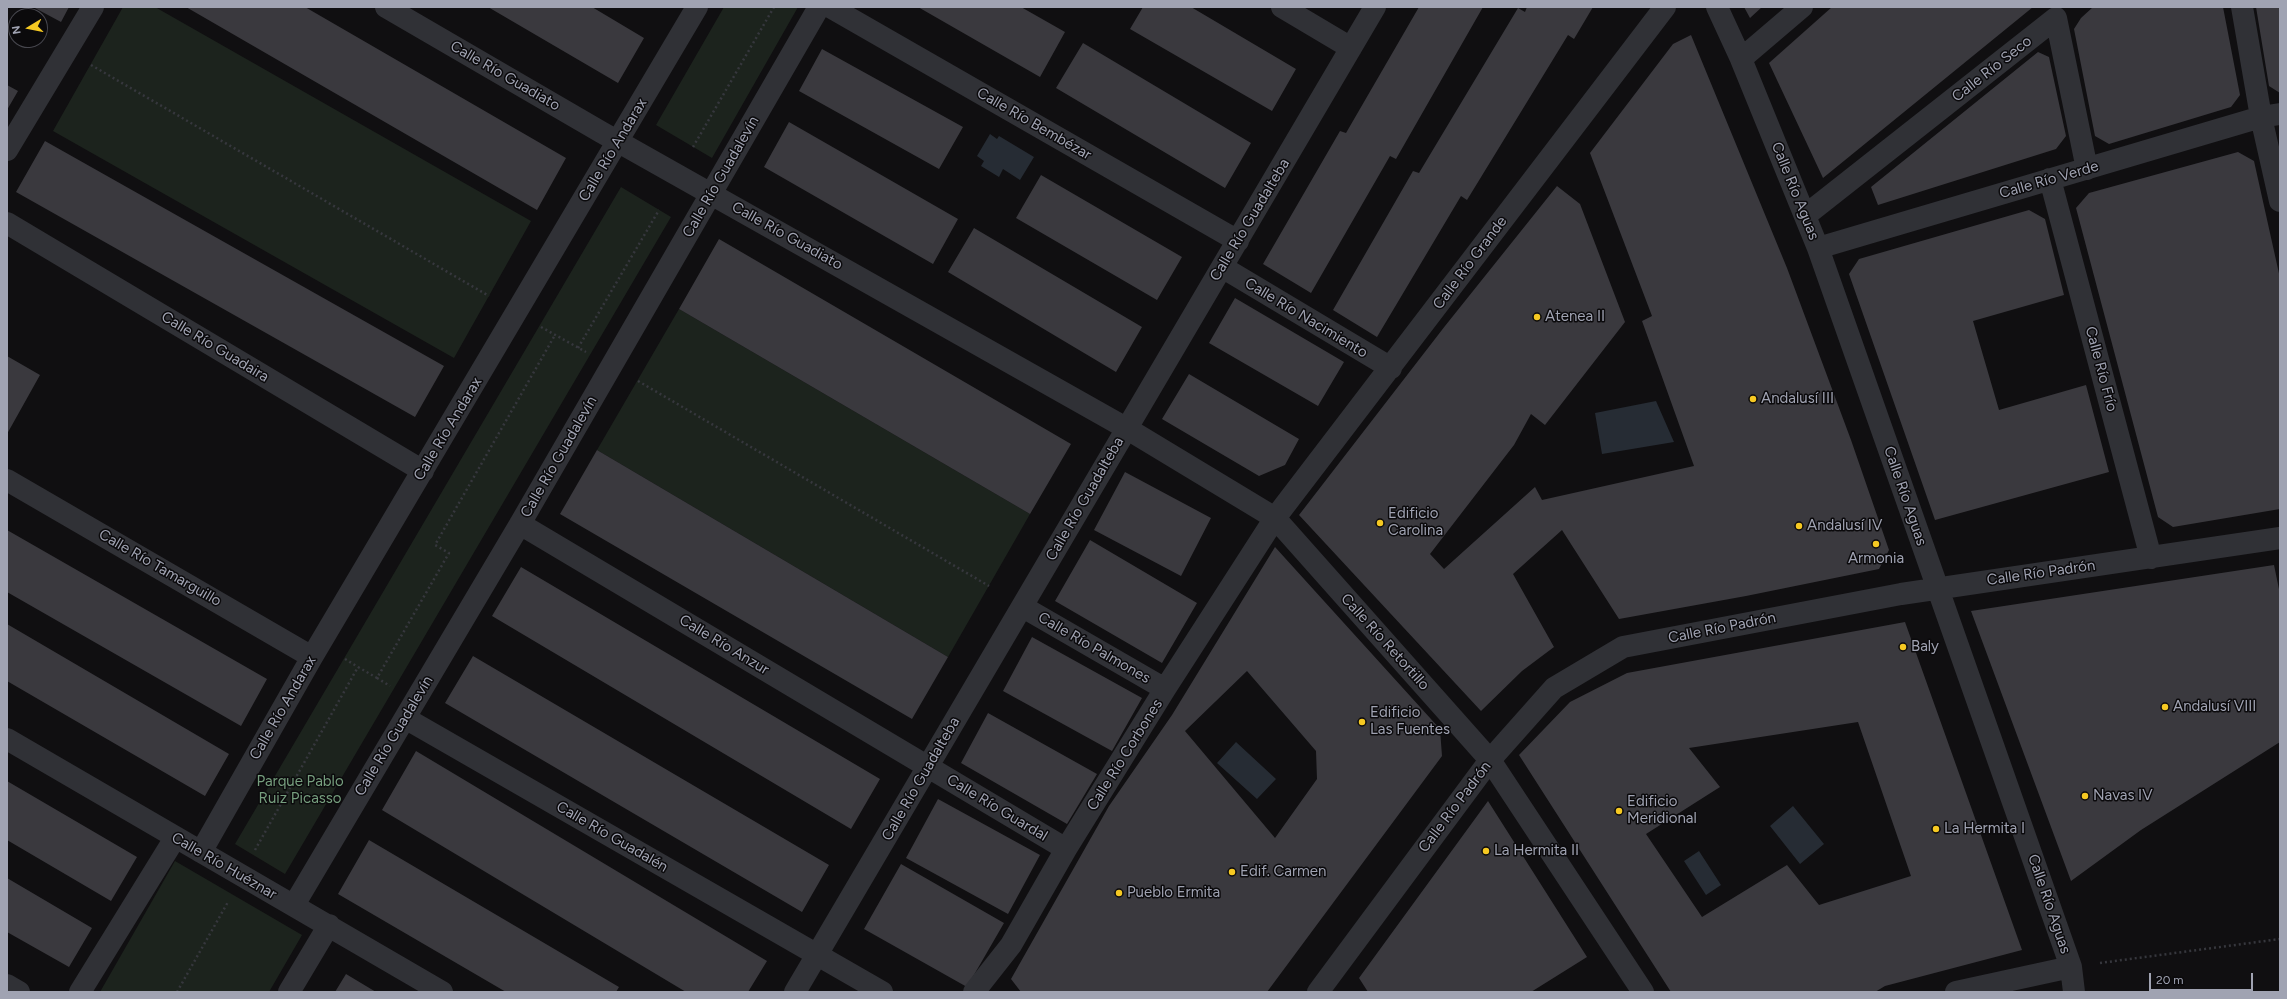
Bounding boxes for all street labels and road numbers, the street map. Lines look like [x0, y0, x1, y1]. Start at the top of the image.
street label: Calle Río Seco [1948, 32, 2036, 106]
street label: Calle Río Guadiato [447, 37, 563, 115]
street label: Calle Río Bembézar [973, 84, 1095, 164]
street label: Calle Río Andarax [575, 95, 651, 205]
street label: Calle Río Guadalevín [679, 113, 763, 241]
street label: Calle Río Aguas [1767, 139, 1823, 243]
street label: Calle Río Guadalteba [1206, 156, 1294, 284]
street label: Calle Río Verde [1997, 157, 2101, 203]
street label: Calle Río Guadiato [728, 198, 846, 274]
street label: Calle Río Grande [1429, 213, 1511, 313]
street label: Calle Río Nacimiento [1241, 274, 1371, 362]
street label: Calle Río Guadaira [158, 308, 272, 386]
street label: Calle Río Frío [2081, 324, 2121, 414]
street label: Calle Río Andarax [410, 374, 486, 484]
street label: Calle Río Guadalevín [517, 393, 601, 521]
street label: Calle Río Guadalteba [1042, 434, 1128, 564]
street label: Calle Río Aguas [1880, 444, 1930, 548]
street label: Calle Río Tamarguillo [95, 526, 225, 610]
street label: Calle Río Padrón [1986, 556, 2096, 590]
street label: Calle Río Retortillo [1337, 590, 1433, 694]
street label: Calle Río Palmones [1035, 609, 1153, 687]
street label: Calle Río Padrón [1667, 609, 1777, 647]
street label: Calle Río Anzur [676, 611, 772, 679]
street label: Calle Río Andarax [246, 653, 320, 763]
street label: Calle Río Guadalevín [351, 673, 437, 799]
street label: Calle Río Corbones [1083, 696, 1167, 814]
street label: Calle Río Guadalteba [878, 714, 964, 844]
street label: Calle Río Padrón [1415, 758, 1495, 856]
street label: Calle Río Guardal [943, 771, 1051, 845]
street label: Calle Río Guadalén [553, 798, 671, 876]
street label: Calle Río Huéznar [168, 829, 280, 903]
street label: Calle Río Aguas [2024, 852, 2074, 956]

